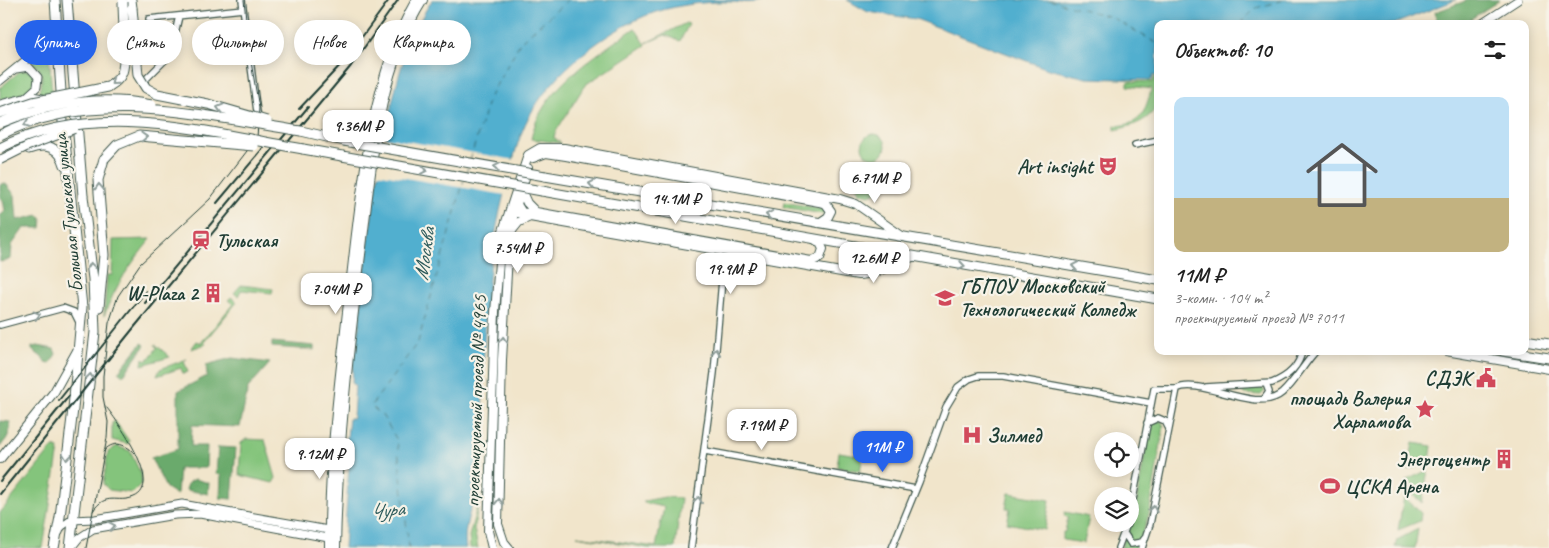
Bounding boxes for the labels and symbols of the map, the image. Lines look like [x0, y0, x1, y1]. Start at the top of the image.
one-way arrow [110, 76, 119, 85]
one-way arrow [216, 103, 225, 114]
pin: 9.36M ₽ [312, 110, 404, 152]
one-way arrow [23, 118, 31, 128]
street label: Большая Тульская улица [47, 131, 89, 293]
one-way arrow [140, 132, 148, 142]
place label: Art insight [1017, 154, 1095, 179]
theatre icon: Art insight [1097, 155, 1119, 177]
pin: 6.71M ₽ [829, 162, 921, 204]
one-way arrow [492, 163, 501, 173]
one-way arrow [420, 165, 429, 175]
one-way arrow [587, 179, 596, 189]
one-way arrow [94, 182, 104, 190]
pin: 14.1M ₽ [630, 182, 722, 225]
one-way arrow [764, 211, 773, 221]
water label: Москва [407, 224, 441, 282]
place label: Тульская [216, 228, 278, 253]
station icon: Тульская [190, 229, 212, 251]
pin: 7.54M ₽ [472, 232, 564, 274]
pin: 12.6M ₽ [828, 242, 920, 284]
pin: 19.9M ₽ [685, 252, 777, 295]
one-way arrow [957, 260, 966, 270]
one-way arrow [87, 261, 97, 270]
one-way arrow [1071, 262, 1079, 272]
pin: 7.04M ₽ [290, 272, 382, 315]
place label: ГБПОУ Московский Технологический Колледж [960, 274, 1138, 322]
place label: W-Plaza 2 [127, 281, 200, 306]
building icon: W-Plaza 2 [202, 282, 224, 304]
school or university icon: ГБПОУ Московский Технологический Колледж [934, 287, 956, 309]
street label: проектируемый проезд № 4965 [460, 293, 492, 508]
one-way arrow [33, 310, 42, 321]
one-way arrow [498, 335, 509, 343]
one-way arrow [710, 348, 721, 356]
place label: СДЭК [1425, 366, 1475, 391]
public building icon: СДЭК [1475, 367, 1497, 389]
one-way arrow [84, 373, 95, 381]
place label: площадь Валерия Харламова [1289, 386, 1412, 434]
place icon: площадь Валерия Харламова [1414, 398, 1436, 420]
pin: 7.19M ₽ [716, 408, 808, 451]
place label: Зилмед [987, 423, 1043, 448]
hospital icon: Зилмед [961, 424, 983, 446]
pin: 11M ₽ [848, 430, 918, 473]
pin: 9.12M ₽ [274, 438, 366, 480]
place label: Энергоцентр [1396, 447, 1490, 472]
building icon: Энергоцентр [1493, 448, 1515, 470]
one-way arrow [62, 454, 73, 462]
place label: ЦСКА Арена [1345, 474, 1439, 499]
sports icon: ЦСКА Арена [1319, 475, 1341, 497]
water label: Чура [369, 495, 408, 525]
one-way arrow [693, 495, 703, 504]
one-way arrow [493, 498, 504, 506]
one-way arrow [1148, 504, 1158, 513]
one-way arrow [108, 521, 116, 531]

